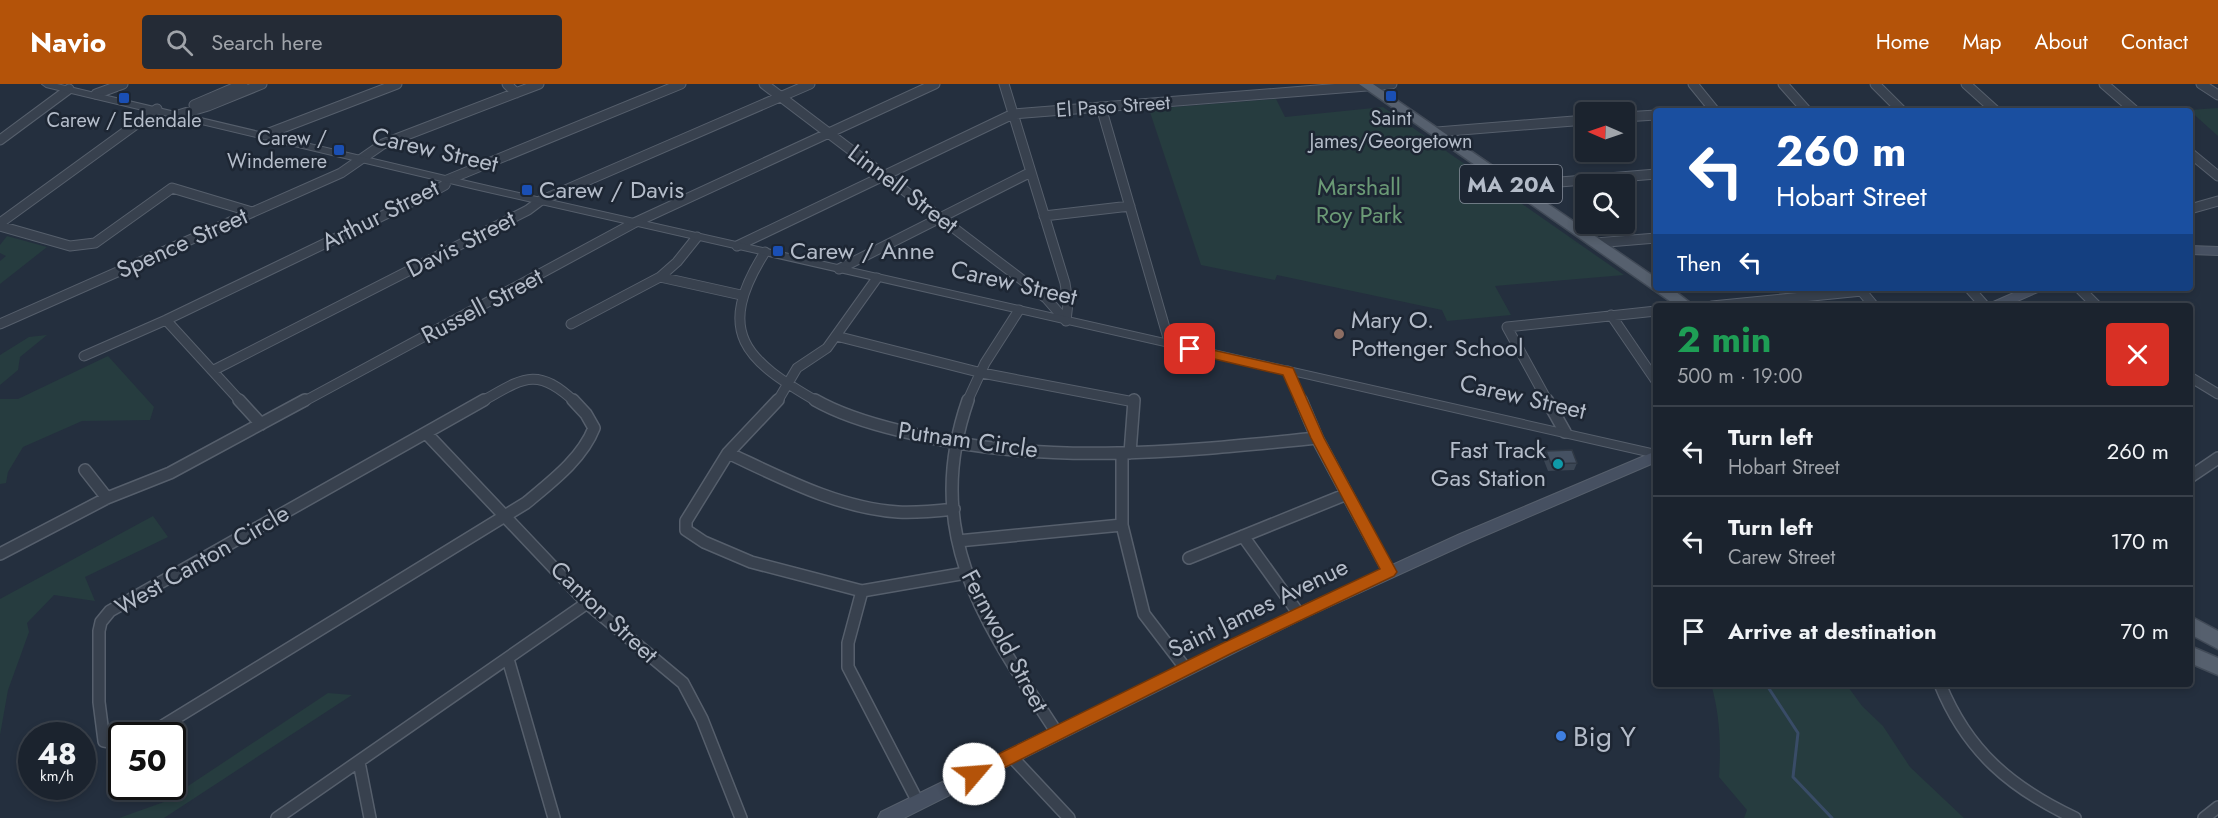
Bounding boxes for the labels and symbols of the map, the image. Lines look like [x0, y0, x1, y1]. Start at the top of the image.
street label: El Paso Street [1055, 88, 1171, 125]
marker: Saint James/Georgetown [1384, 89, 1398, 103]
marker: Carew / Edendale [117, 91, 131, 105]
north arrow [1575, 102, 1635, 162]
place label: Saint James/Georgetown [1307, 104, 1472, 156]
place label: Carew / Edendale [47, 106, 201, 135]
street label: Carew Street [369, 118, 502, 181]
place label: Carew / Windemere [227, 124, 327, 176]
street label: Linnell Street [841, 135, 966, 242]
marker: Carew / Windemere [332, 143, 346, 157]
road number: MA 20A [1460, 165, 1562, 203]
park label: Marshall Roy Park [1316, 169, 1403, 232]
street label: Arthur Street [315, 170, 445, 259]
place label: Carew / Davis [539, 172, 684, 207]
marker: Carew / Davis [520, 183, 534, 197]
street label: Spence Street [111, 198, 253, 287]
street label: Davis Street [400, 201, 522, 286]
place label: Carew / Anne [790, 233, 934, 268]
marker: Carew / Anne [771, 244, 785, 258]
street label: Carew Street [948, 251, 1081, 314]
street label: Russell Street [415, 259, 549, 352]
place label: Mary O. Pottenger School [1351, 302, 1523, 365]
pin [1164, 323, 1215, 374]
marker: Mary O. Pottenger School [1332, 327, 1346, 341]
street label: Carew Street [1457, 365, 1590, 428]
street label: Putnam Circle [896, 412, 1040, 467]
place label: Fast Track Gas Station [1431, 432, 1546, 495]
marker: Fast Track Gas Station [1551, 457, 1565, 471]
street label: West Canton Circle [108, 495, 295, 624]
street label: Saint James Avenue [1162, 549, 1354, 666]
street label: Canton Street [542, 552, 666, 671]
street label: Fernwold Street [953, 563, 1058, 719]
place label: Big Y [1573, 716, 1636, 757]
speed limit sign: 50 [108, 722, 186, 800]
marker: Big Y [1554, 729, 1568, 743]
position arrow [942, 742, 1006, 806]

